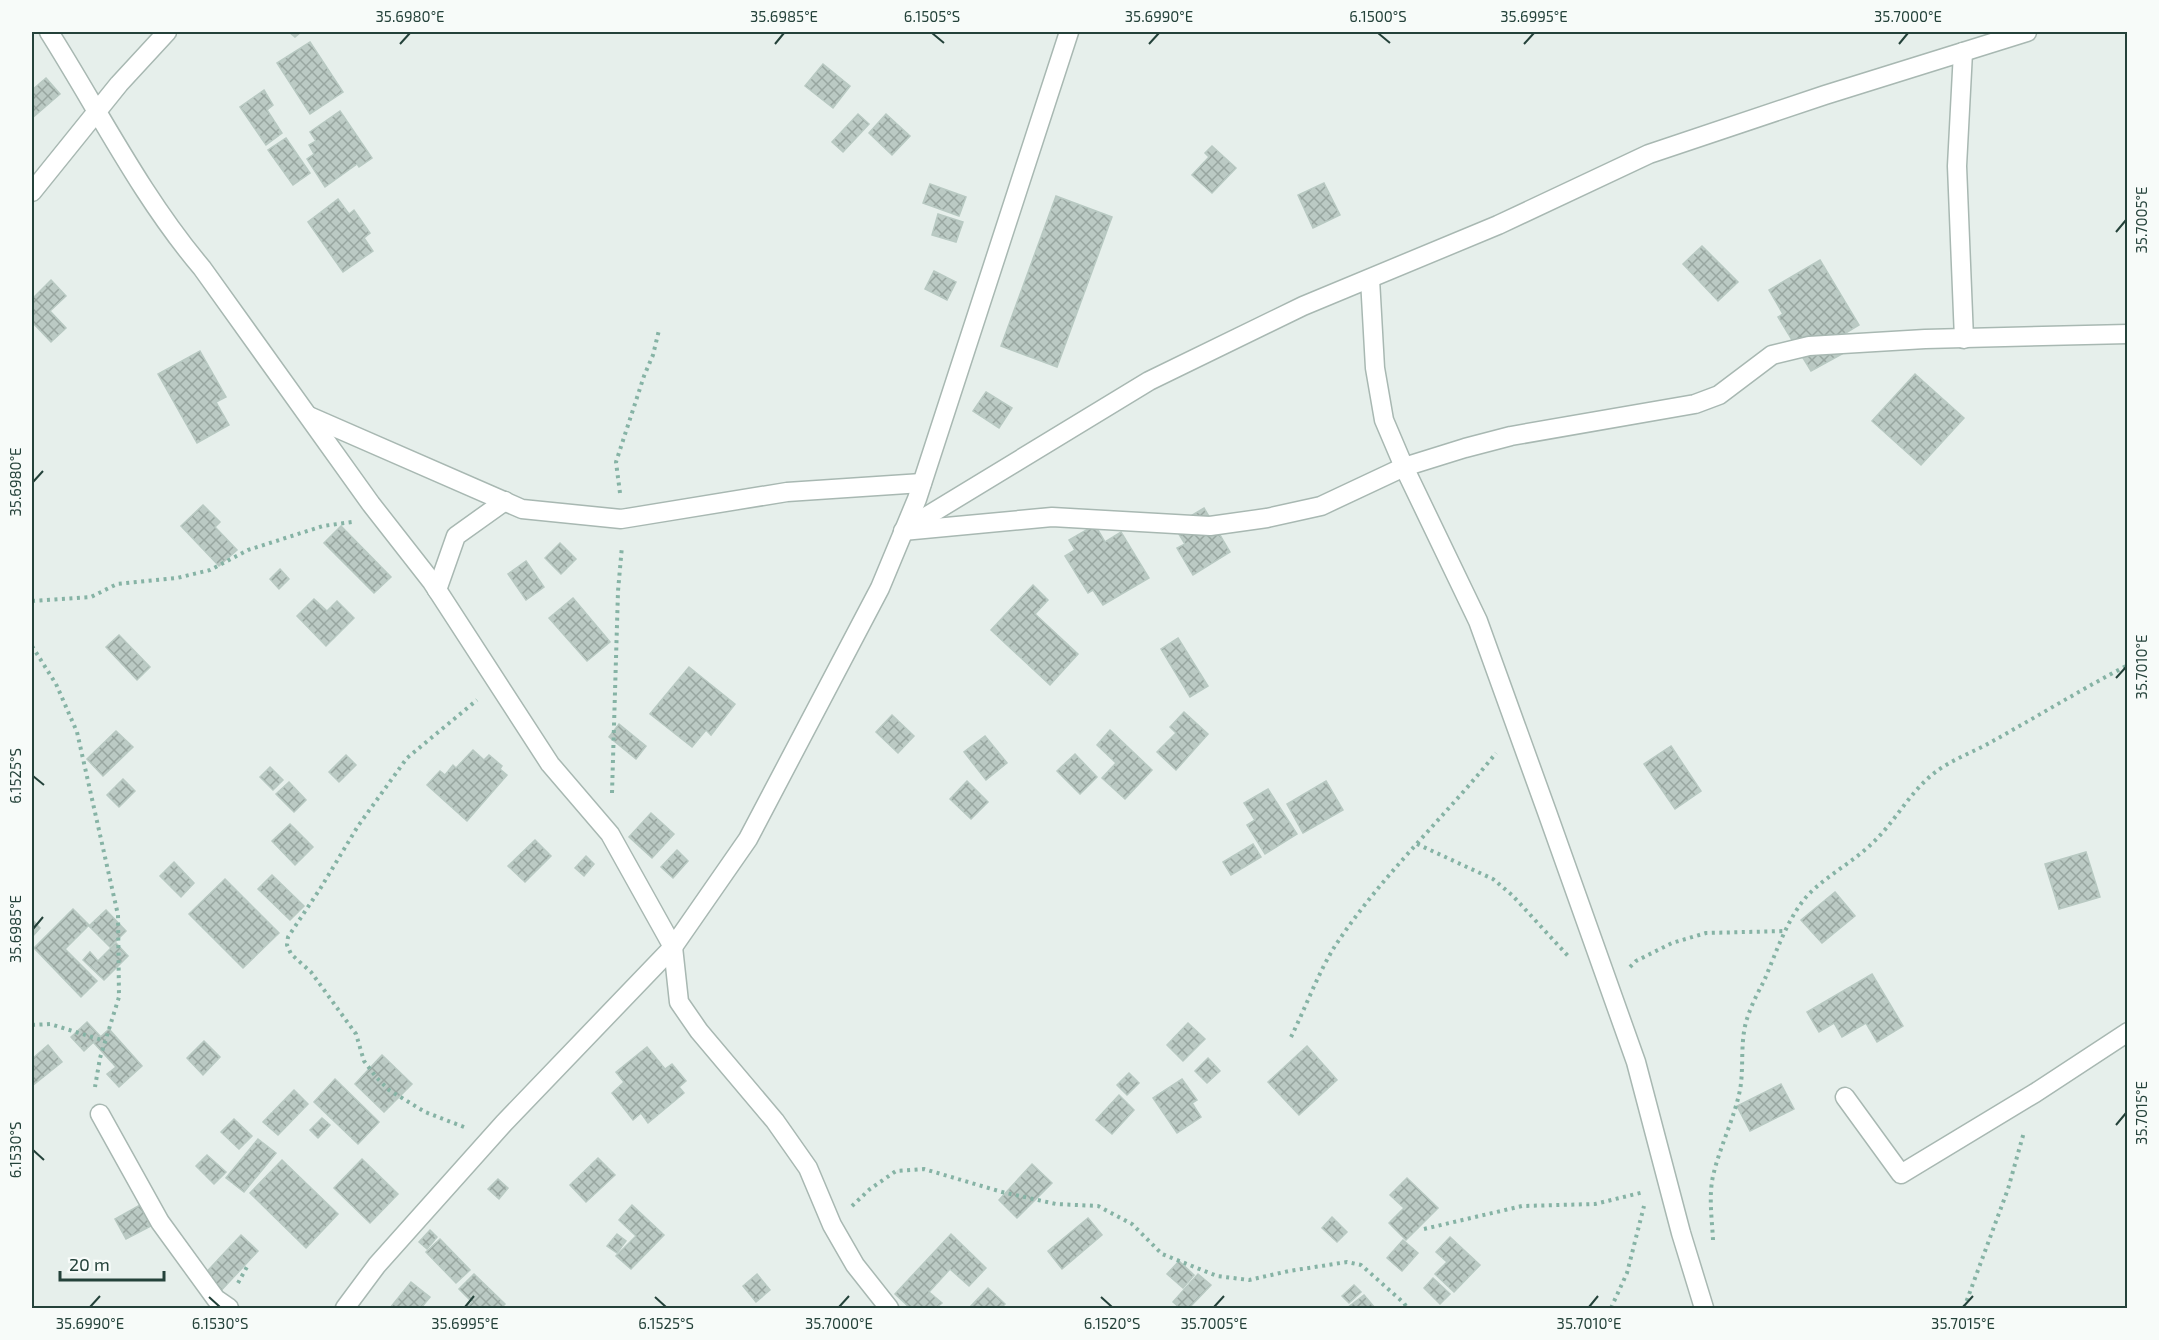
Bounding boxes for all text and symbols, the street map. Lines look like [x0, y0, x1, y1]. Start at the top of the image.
text: 35.6980°E [376, 7, 444, 25]
text: 35.6985°E [750, 7, 818, 25]
text: 6.1505°S [904, 7, 960, 25]
text: 35.6990°E [1125, 7, 1193, 25]
text: 6.1500°S [1349, 7, 1407, 25]
text: 35.6995°E [1500, 7, 1568, 25]
text: 35.7000°E [1874, 7, 1942, 25]
text: 35.7005°E [2132, 187, 2150, 253]
text: 35.6980°E [6, 448, 24, 516]
text: 35.7010°E [2132, 635, 2150, 699]
text: 6.1525°S [6, 748, 24, 804]
text: 35.6985°E [6, 895, 24, 963]
text: 35.7015°E [2132, 1081, 2150, 1145]
text: 6.1530°S [6, 1122, 24, 1178]
scale bar [60, 1244, 164, 1282]
text: 20 m [69, 1253, 110, 1275]
text: 35.6990°E [56, 1314, 124, 1332]
text: 6.1530°S [192, 1314, 248, 1332]
text: 35.6995°E [431, 1314, 499, 1332]
text: 6.1525°S [638, 1314, 694, 1332]
text: 35.7000°E [805, 1314, 873, 1332]
text: 6.1520°S [1084, 1314, 1140, 1332]
text: 35.7005°E [1181, 1314, 1247, 1332]
text: 35.7010°E [1557, 1314, 1621, 1332]
text: 35.7015°E [1931, 1314, 1995, 1332]

